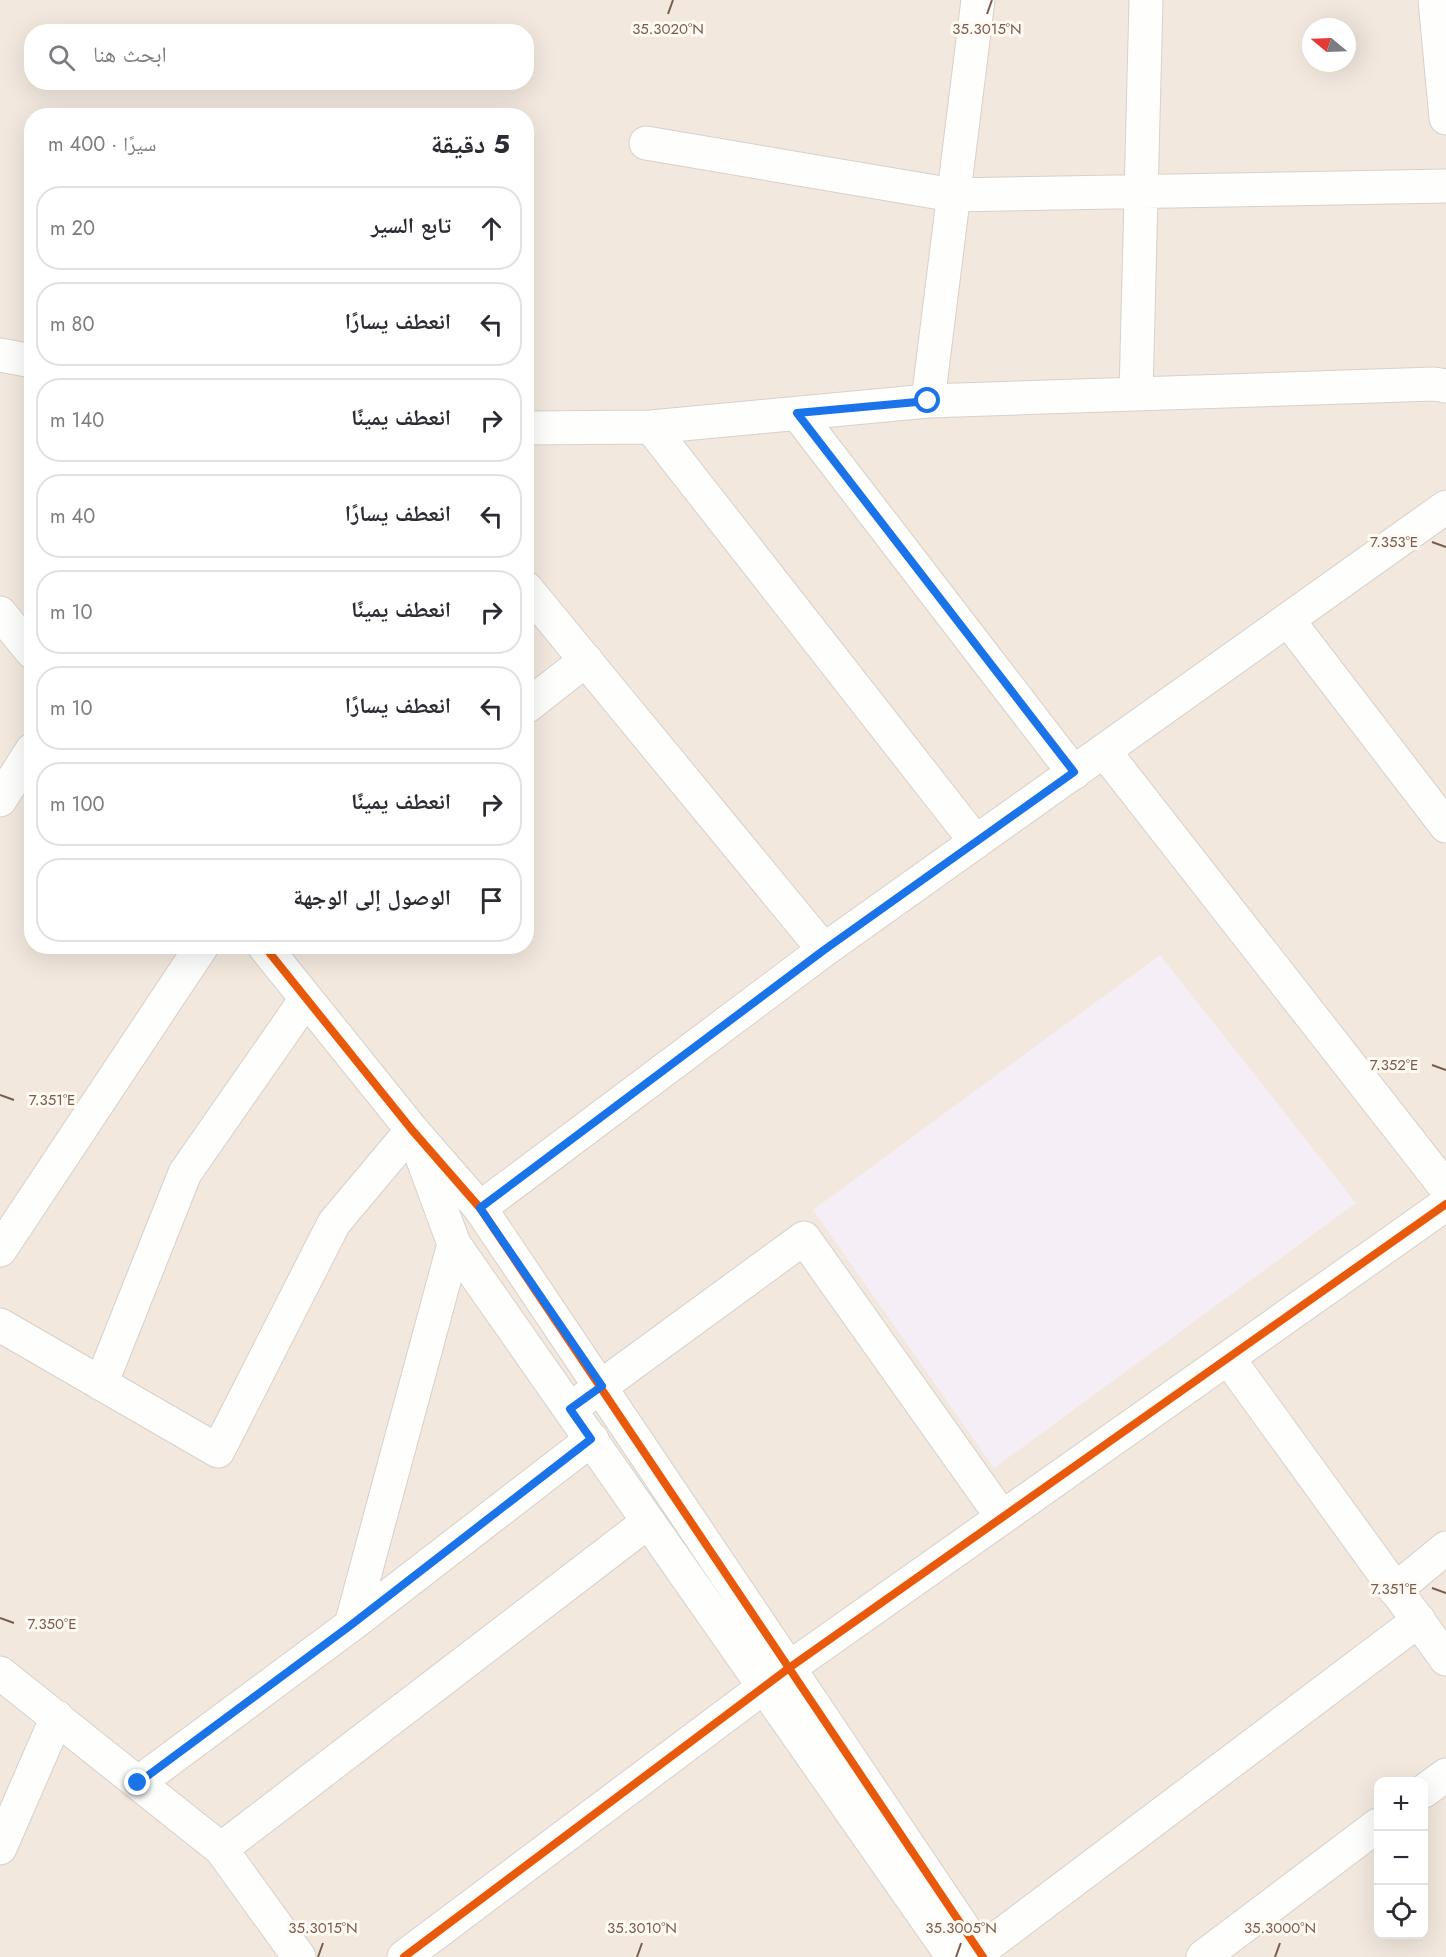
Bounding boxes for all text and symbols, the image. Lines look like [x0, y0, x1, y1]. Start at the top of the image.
text: 35.3020°N [632, 18, 704, 40]
text: 35.3015°N [952, 18, 1022, 40]
north arrow [1302, 18, 1356, 72]
search box [24, 24, 534, 90]
text: ابحث هنا [93, 38, 167, 70]
icon: search [45, 41, 78, 74]
text: 5 دقيقة [431, 125, 510, 163]
text: سيرًا · 400 m [48, 130, 156, 159]
text: تابع السير [371, 209, 451, 241]
icon: ahead [475, 212, 508, 245]
text: 20 m [50, 214, 95, 243]
text: انعطف يسارًا [345, 305, 451, 337]
icon: left [475, 308, 508, 341]
text: 80 m [50, 310, 95, 339]
route start [914, 387, 940, 413]
text: انعطف يمينًا [351, 401, 451, 433]
icon: right [475, 404, 508, 437]
text: 140 m [50, 406, 104, 435]
text: انعطف يسارًا [345, 497, 451, 529]
icon: left [475, 500, 508, 533]
text: 40 m [50, 502, 95, 531]
text: 7.353°E [1370, 531, 1418, 553]
text: انعطف يمينًا [351, 593, 451, 625]
icon: right [475, 596, 508, 629]
text: 10 m [50, 598, 93, 627]
text: انعطف يسارًا [345, 689, 451, 721]
icon: left [475, 692, 508, 725]
text: 10 m [50, 694, 93, 723]
text: انعطف يمينًا [351, 785, 451, 817]
icon: right [475, 788, 508, 821]
text: 100 m [50, 790, 105, 819]
text: الوصول إلى الوجهة [293, 881, 451, 913]
icon: arrive [475, 884, 508, 917]
text: 7.352°E [1370, 1054, 1418, 1076]
text: 7.351°E [29, 1089, 75, 1111]
text: 7.351°E [1371, 1578, 1417, 1600]
text: 7.350°E [28, 1613, 76, 1635]
route end [124, 1769, 150, 1795]
map controls [1374, 1777, 1428, 1939]
button: + [1374, 1777, 1428, 1831]
button: − [1374, 1831, 1428, 1885]
button: locate [1374, 1885, 1428, 1939]
text: 35.3015°N [288, 1917, 358, 1939]
text: 35.3010°N [607, 1917, 677, 1939]
text: 35.3005°N [925, 1917, 997, 1939]
text: 35.3000°N [1244, 1917, 1316, 1939]

